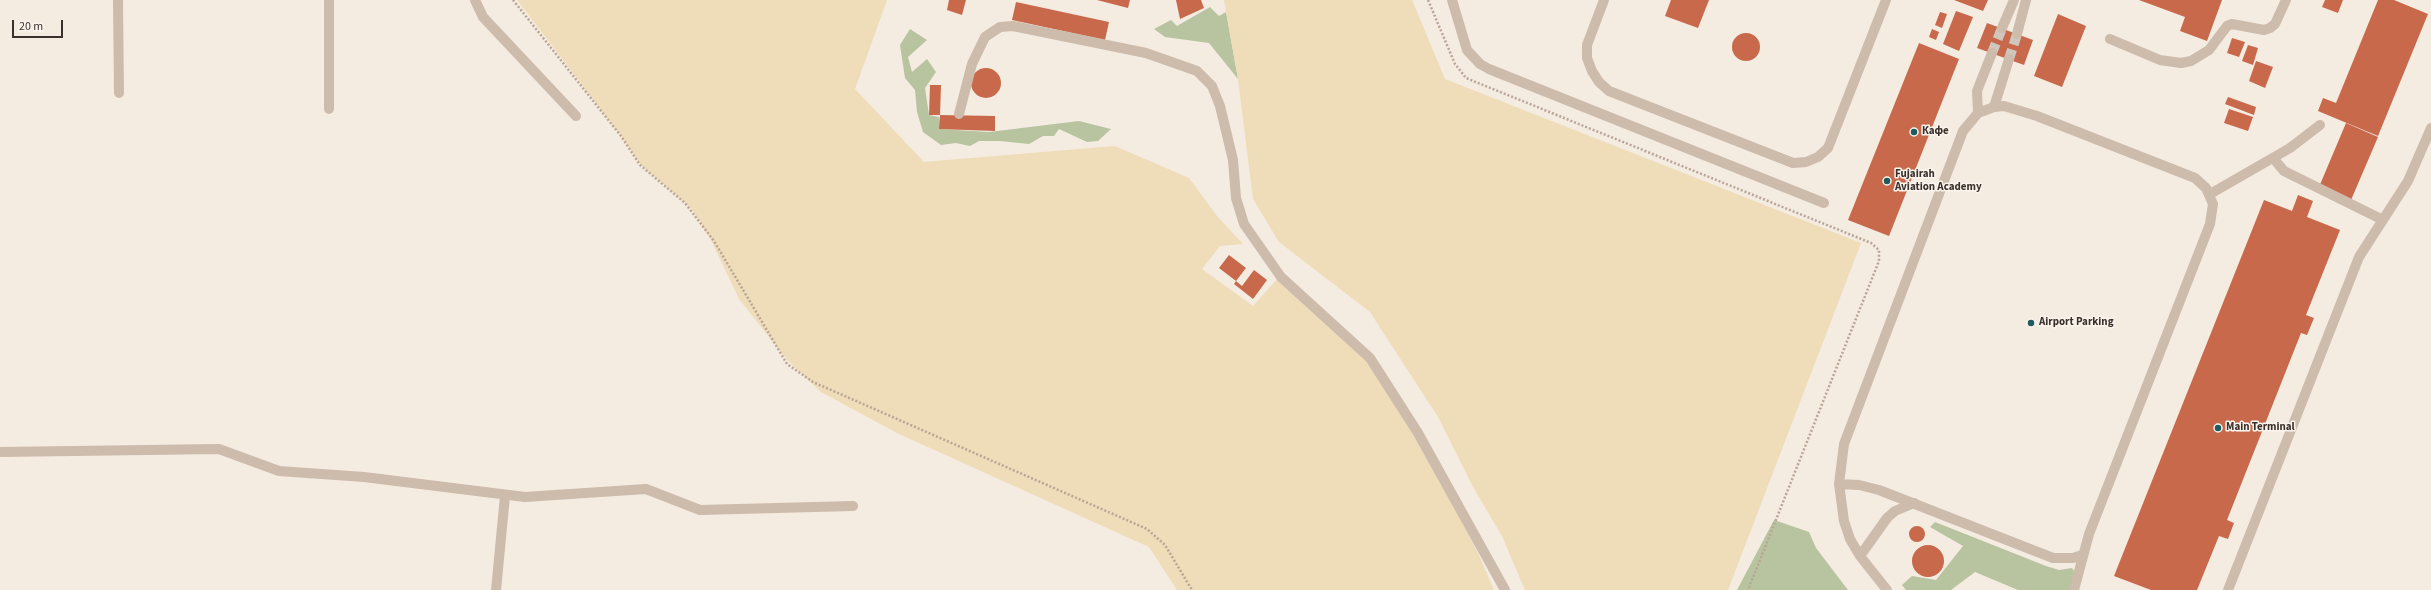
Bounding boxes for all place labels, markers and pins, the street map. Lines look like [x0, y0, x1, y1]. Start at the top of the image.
place label: Кафе [1922, 125, 1949, 139]
marker: Кафе [1909, 127, 1919, 137]
place label: Fujairah Aviation Academy [1895, 168, 1982, 194]
marker: Fujairah Aviation Academy [1882, 176, 1892, 186]
place label: Airport Parking [2039, 316, 2114, 330]
marker: Airport Parking [2026, 318, 2036, 328]
place label: Main Terminal [2226, 421, 2295, 435]
marker: Main Terminal [2213, 423, 2223, 433]

